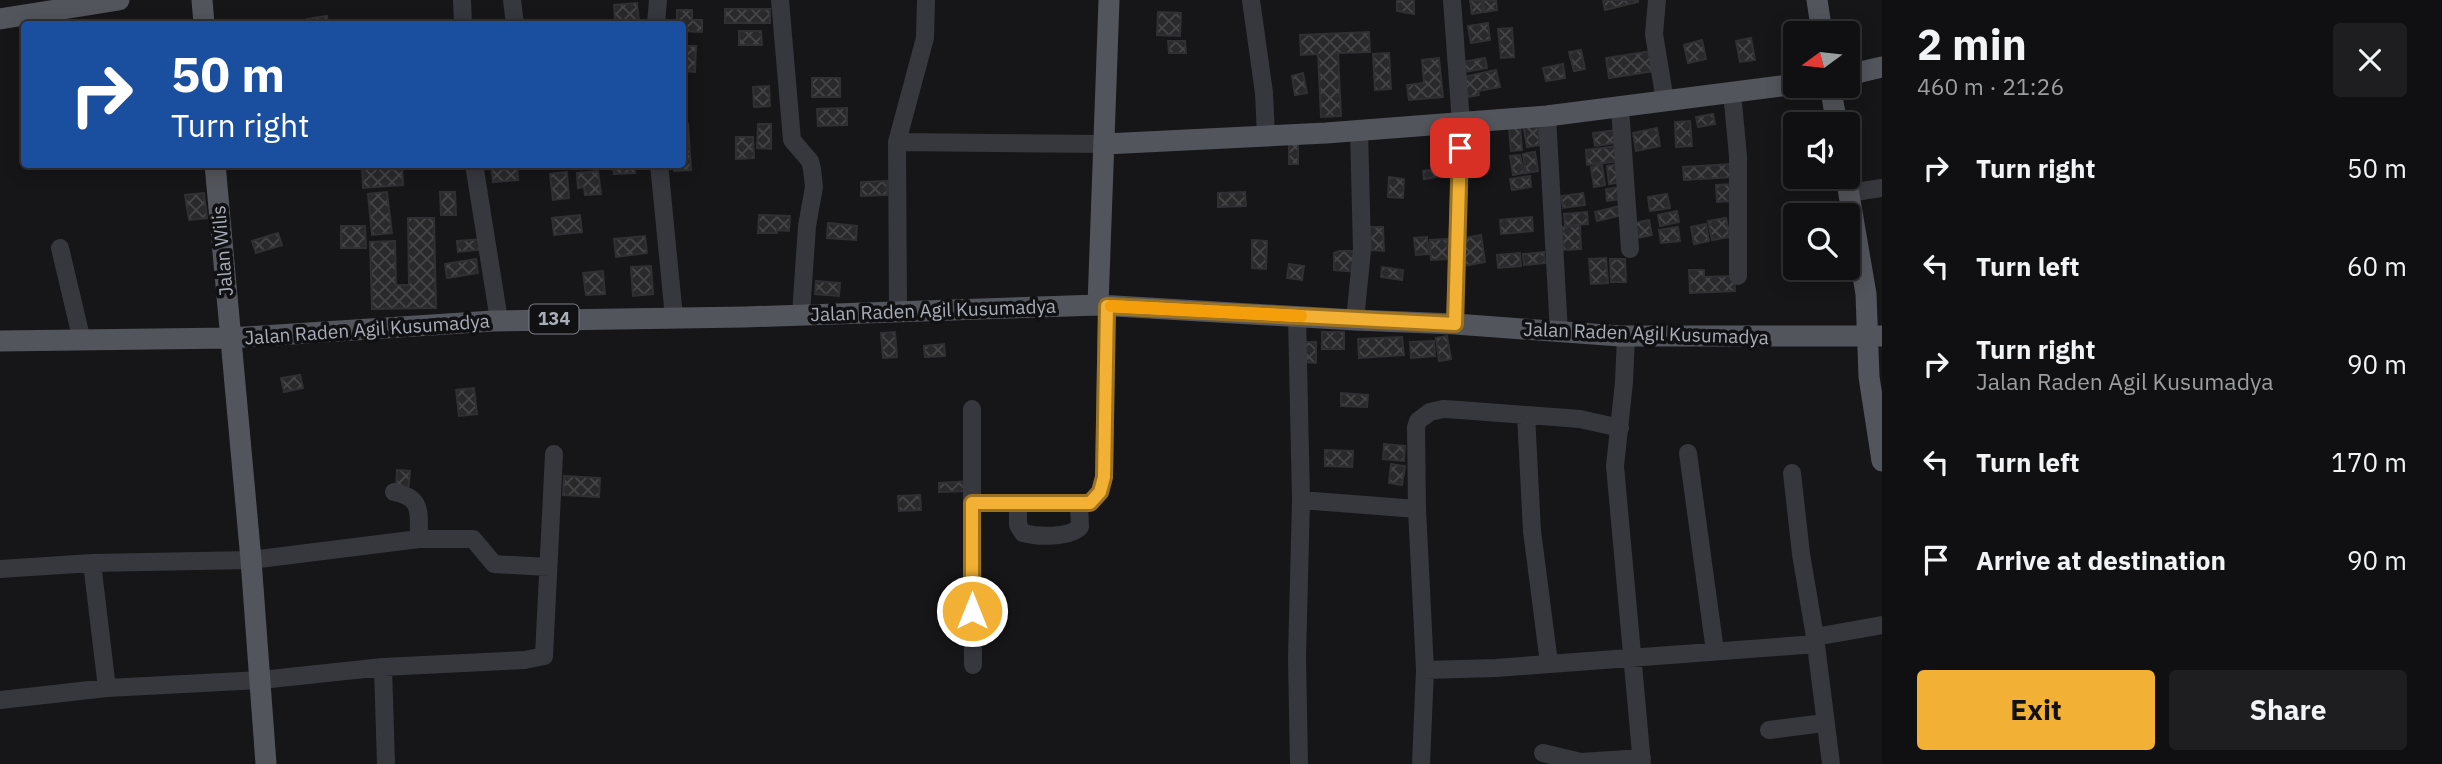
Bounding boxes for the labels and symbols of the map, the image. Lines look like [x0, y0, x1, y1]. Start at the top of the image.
north arrow [1783, 21, 1860, 98]
pin [1430, 118, 1490, 178]
street label: Jalan Wilis [206, 204, 238, 298]
street label: Jalan Raden Agil Kusumadya [810, 294, 1056, 326]
road number: 134 [530, 304, 578, 334]
street label: Jalan Raden Agil Kusumadya [244, 308, 490, 350]
street label: Jalan Raden Agil Kusumadya [1523, 317, 1769, 349]
position arrow [935, 574, 1009, 648]

